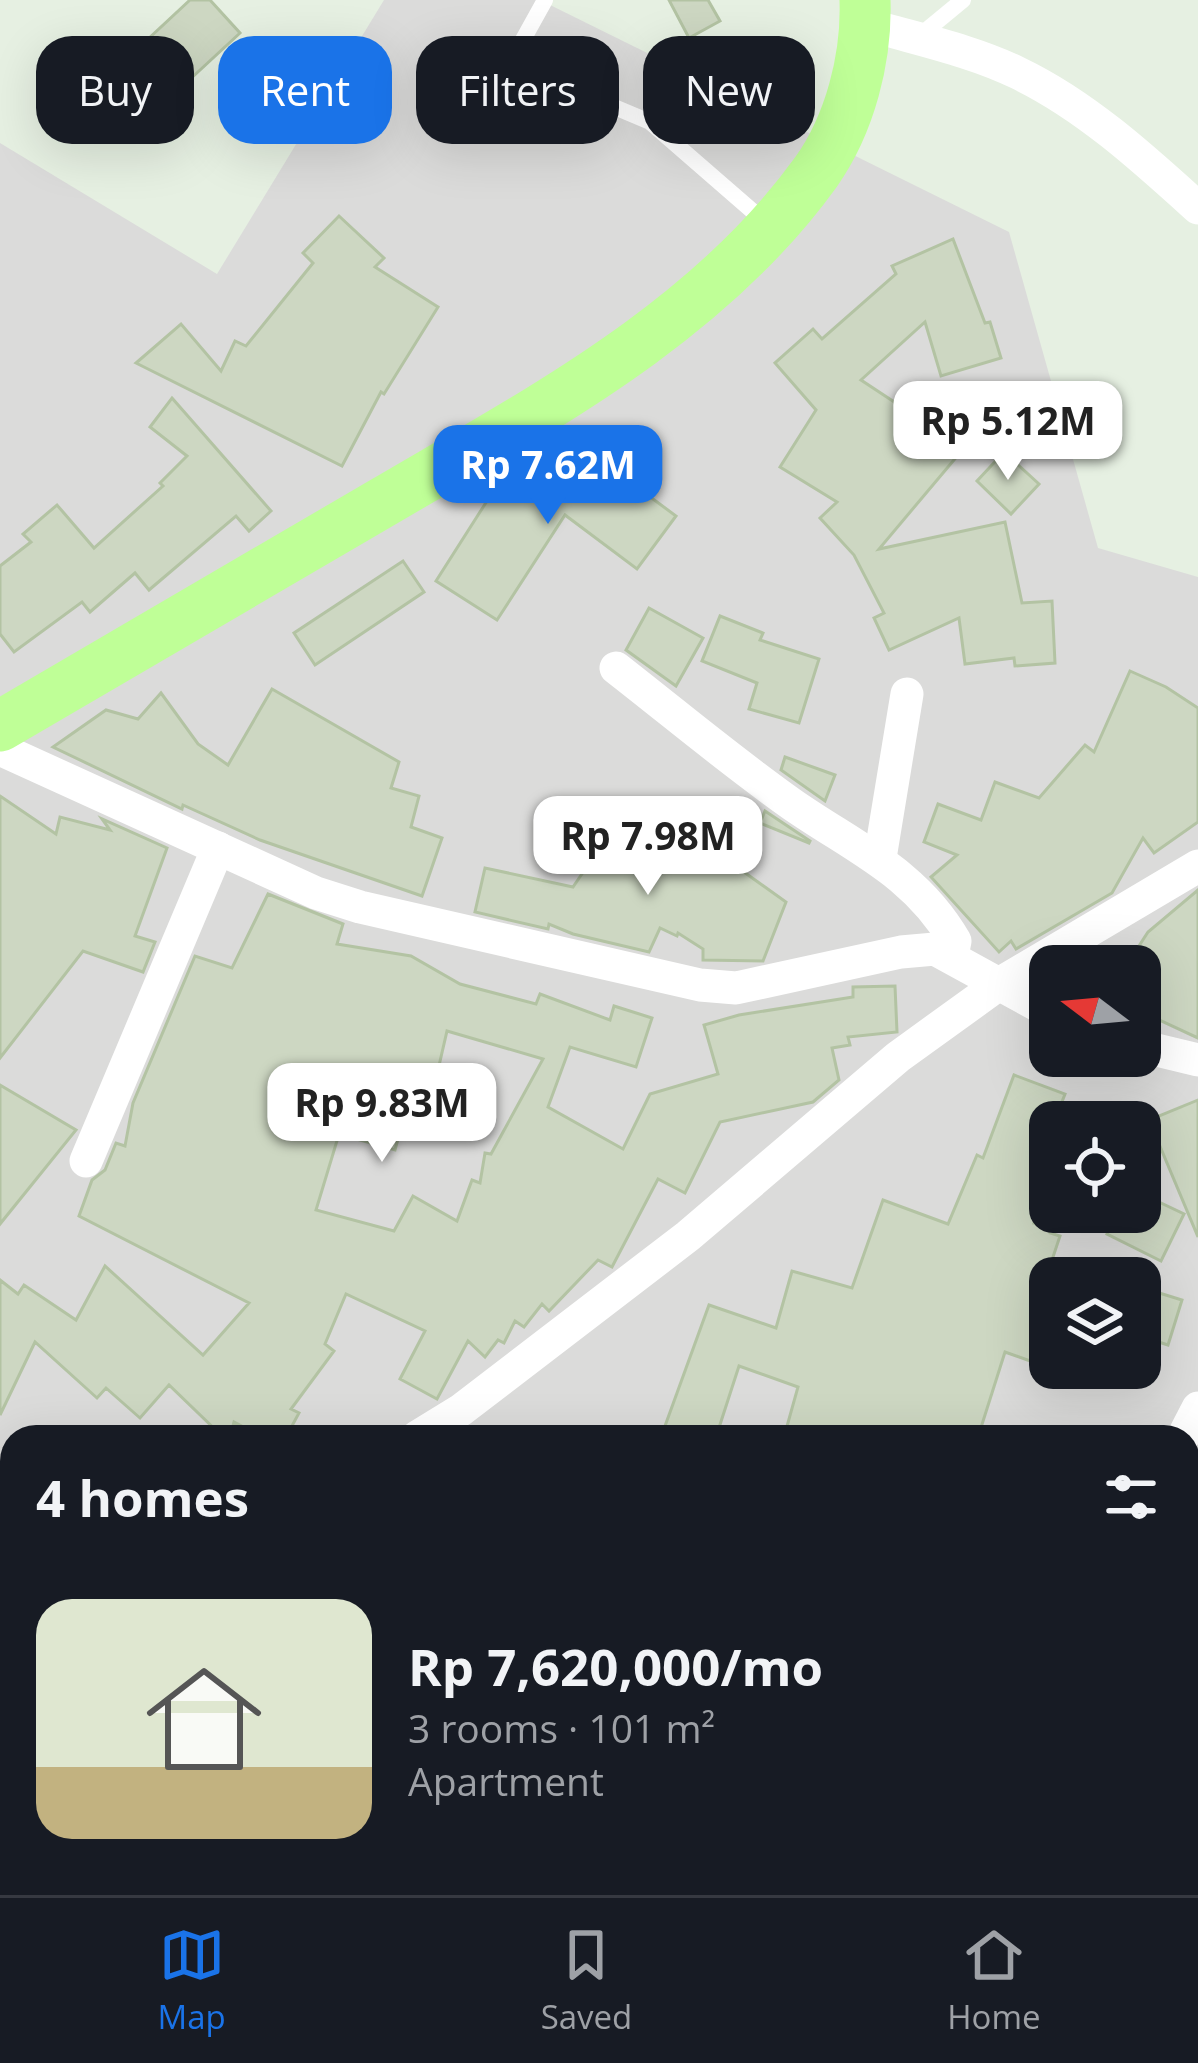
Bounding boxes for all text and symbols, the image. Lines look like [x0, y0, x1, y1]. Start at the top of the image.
chip: Buy [36, 36, 194, 144]
chip: Rent [218, 36, 392, 144]
chip: Filters [416, 36, 619, 144]
chip: New [643, 36, 815, 144]
pin: Rp 5.12M [884, 381, 1132, 483]
text: Rp 5.12M [920, 393, 1096, 446]
pin: Rp 7.62M [424, 425, 672, 527]
text: Rp 7.62M [460, 437, 636, 490]
pin: Rp 7.98M [524, 796, 772, 898]
text: Rp 7.98M [560, 808, 736, 861]
north arrow [1029, 945, 1161, 1077]
map controls [1029, 945, 1161, 1389]
pin: Rp 9.83M [258, 1063, 506, 1165]
text: Rp 9.83M [294, 1075, 470, 1128]
button: locate [1029, 1101, 1161, 1233]
button: layers [1029, 1257, 1161, 1389]
text: 4 homes [36, 1462, 249, 1532]
icon: filters [1098, 1464, 1164, 1530]
text: Rp 7,620,000/mo [408, 1631, 823, 1701]
icon: home [132, 1647, 276, 1791]
text: 3 rooms · 101 m² [408, 1701, 715, 1754]
text: Apartment [408, 1754, 604, 1807]
tab: Map [157, 1922, 226, 2039]
tab: Saved [541, 1922, 632, 2039]
tab: Home [947, 1922, 1041, 2039]

